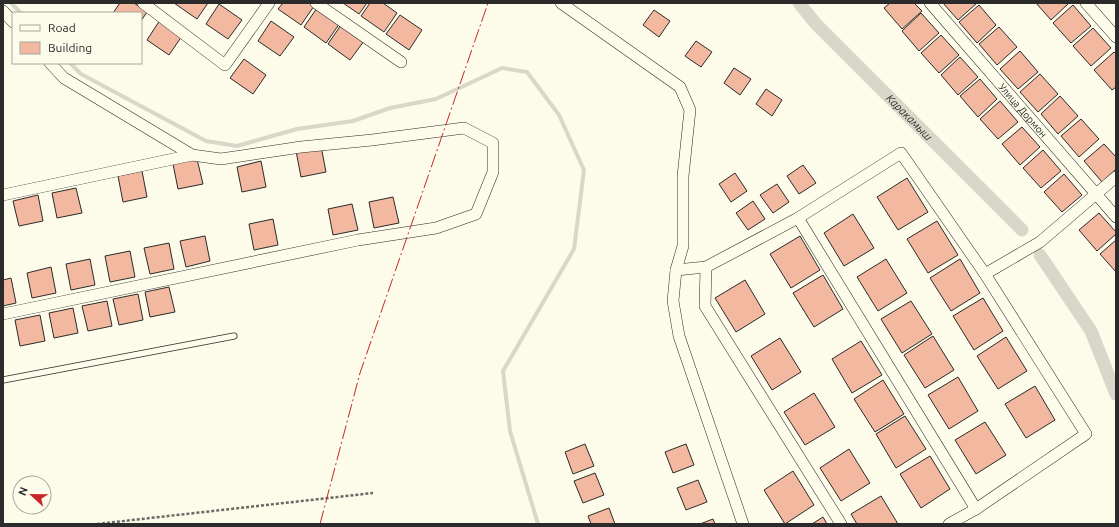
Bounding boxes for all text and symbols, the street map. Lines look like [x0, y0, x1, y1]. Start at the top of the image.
legend [12, 12, 142, 64]
text: Road [48, 21, 76, 34]
text: Building [48, 41, 92, 54]
street label: Улица Дормон [996, 81, 1049, 140]
water label: Каракамыш [884, 92, 935, 143]
north arrow [12, 475, 52, 515]
text: N [16, 485, 30, 497]

